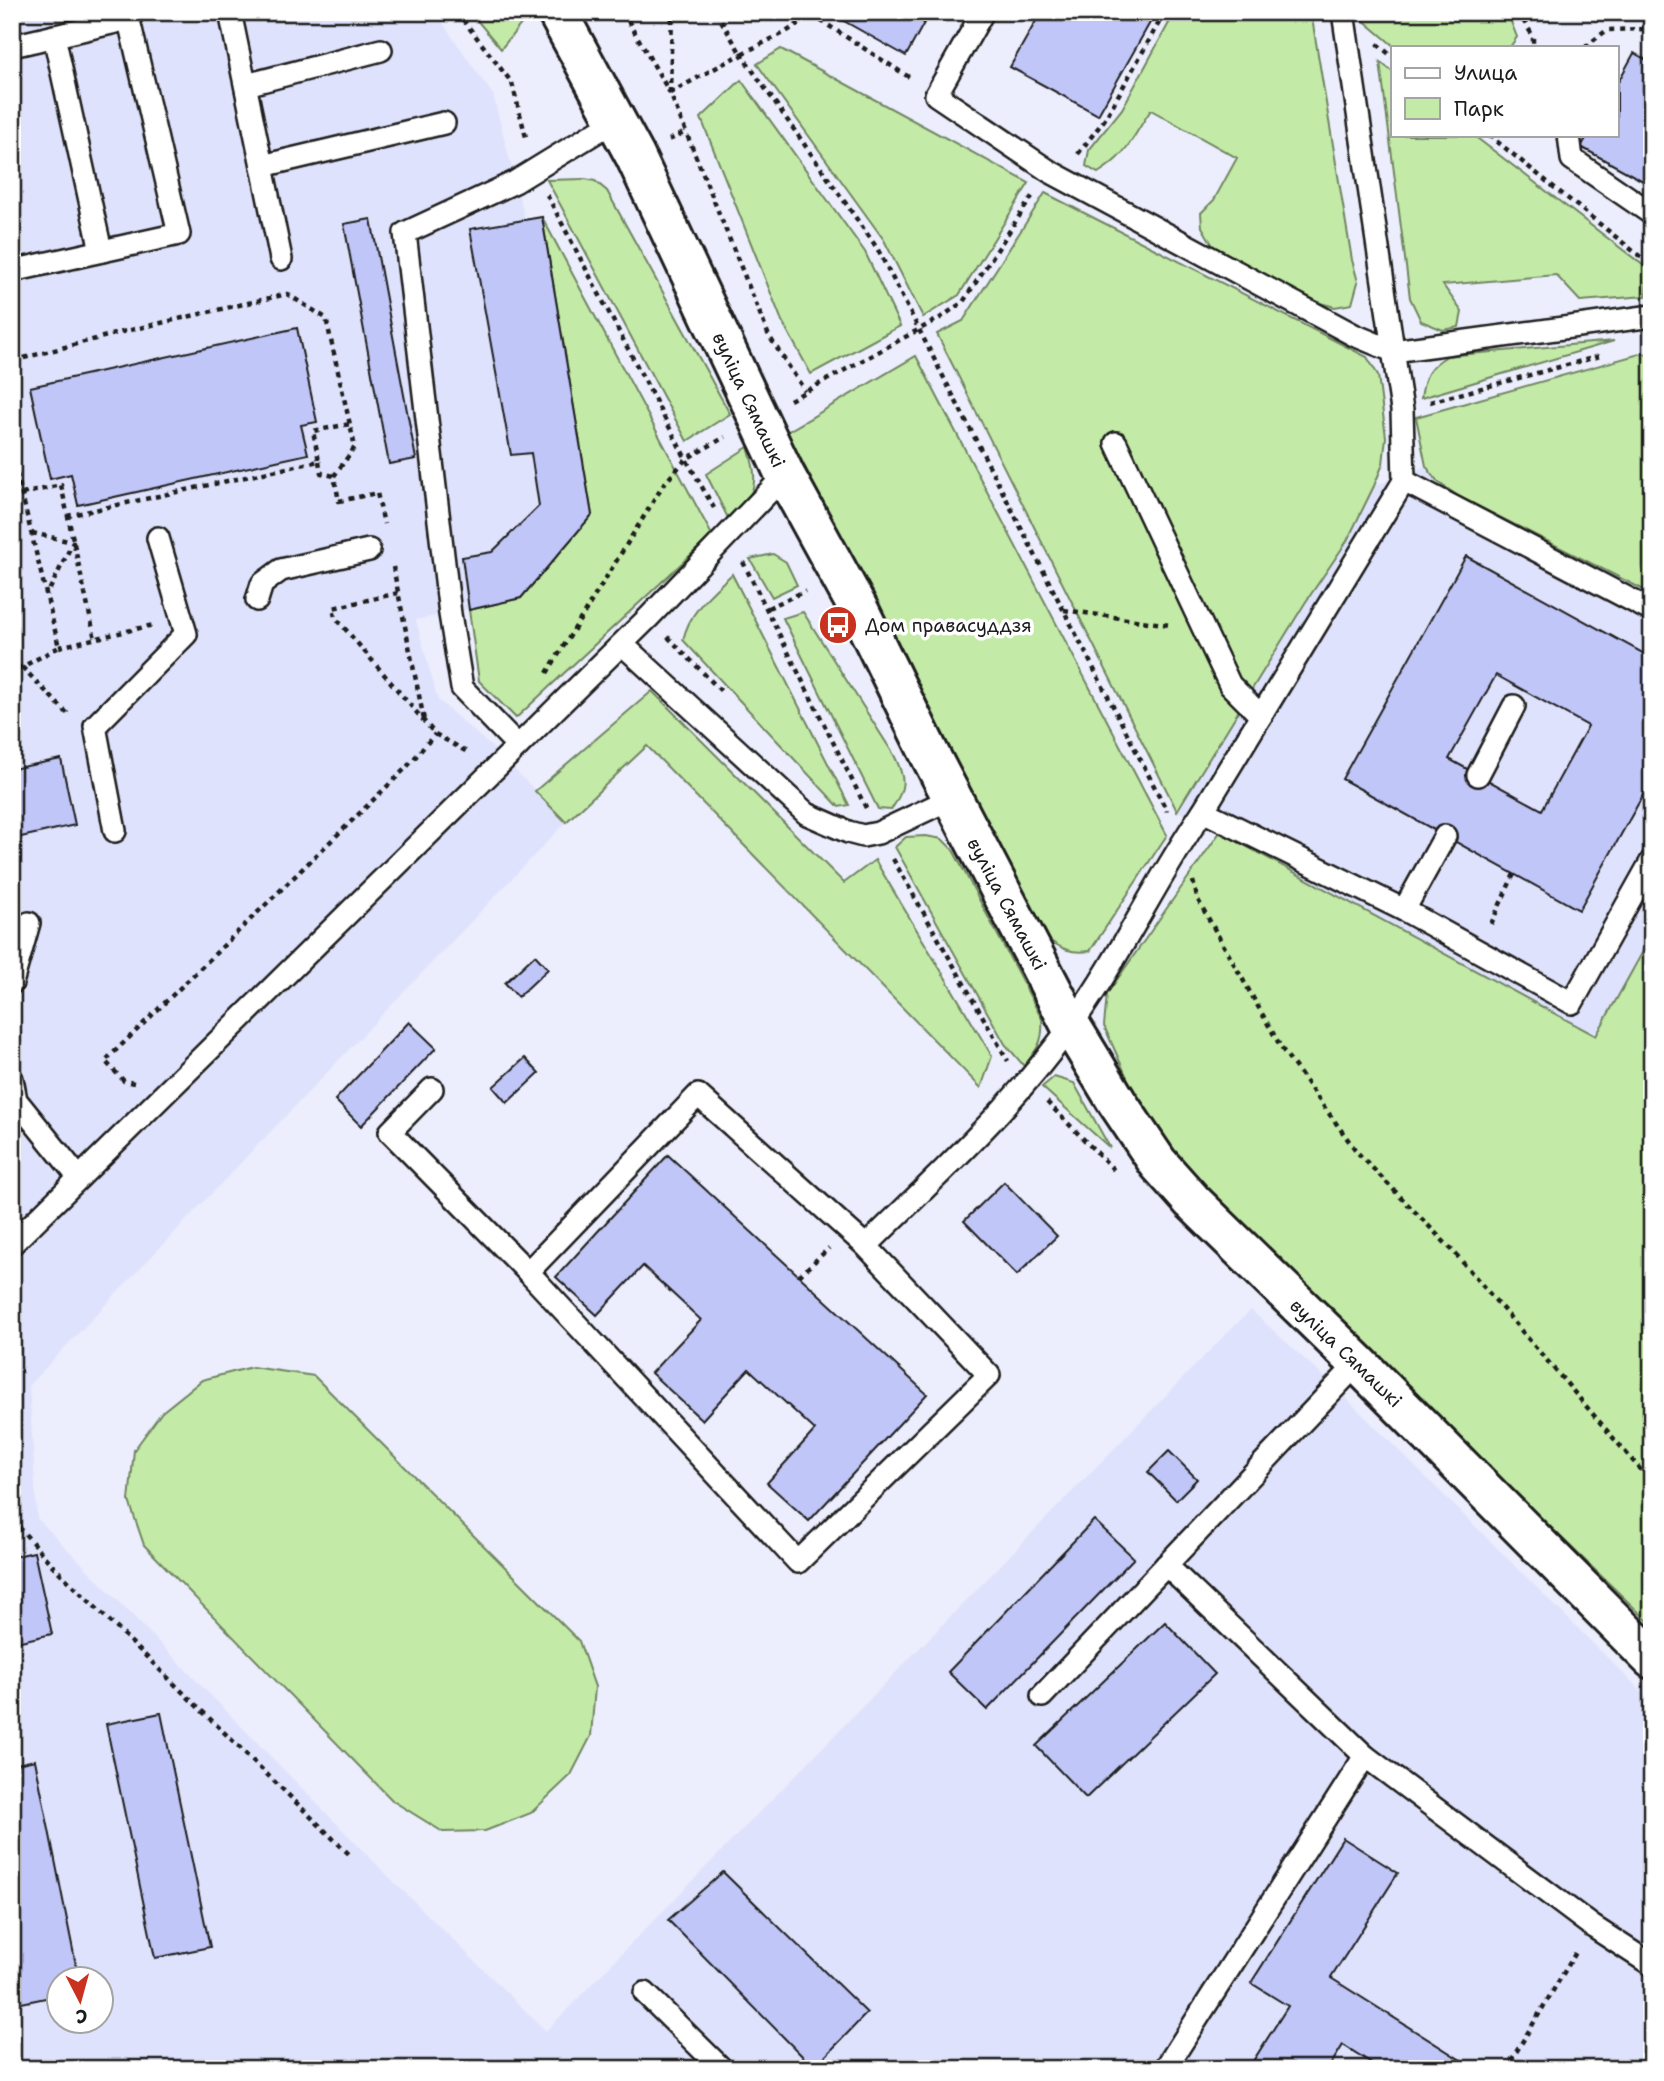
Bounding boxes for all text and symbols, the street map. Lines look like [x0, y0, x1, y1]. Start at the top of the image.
legend [1391, 46, 1618, 136]
text: Улица [1454, 59, 1517, 87]
text: Парк [1454, 95, 1504, 123]
street label: вуліца Сямашкі [707, 328, 791, 472]
bus stop icon: Дом правасуддзя [817, 604, 859, 646]
place label: Дом правасуддзя [865, 613, 1032, 638]
street label: вуліца Сямашкі [962, 833, 1052, 975]
street label: вуліца Сямашкі [1285, 1293, 1407, 1413]
north arrow [46, 1966, 116, 2036]
text: С [75, 2003, 89, 2029]

